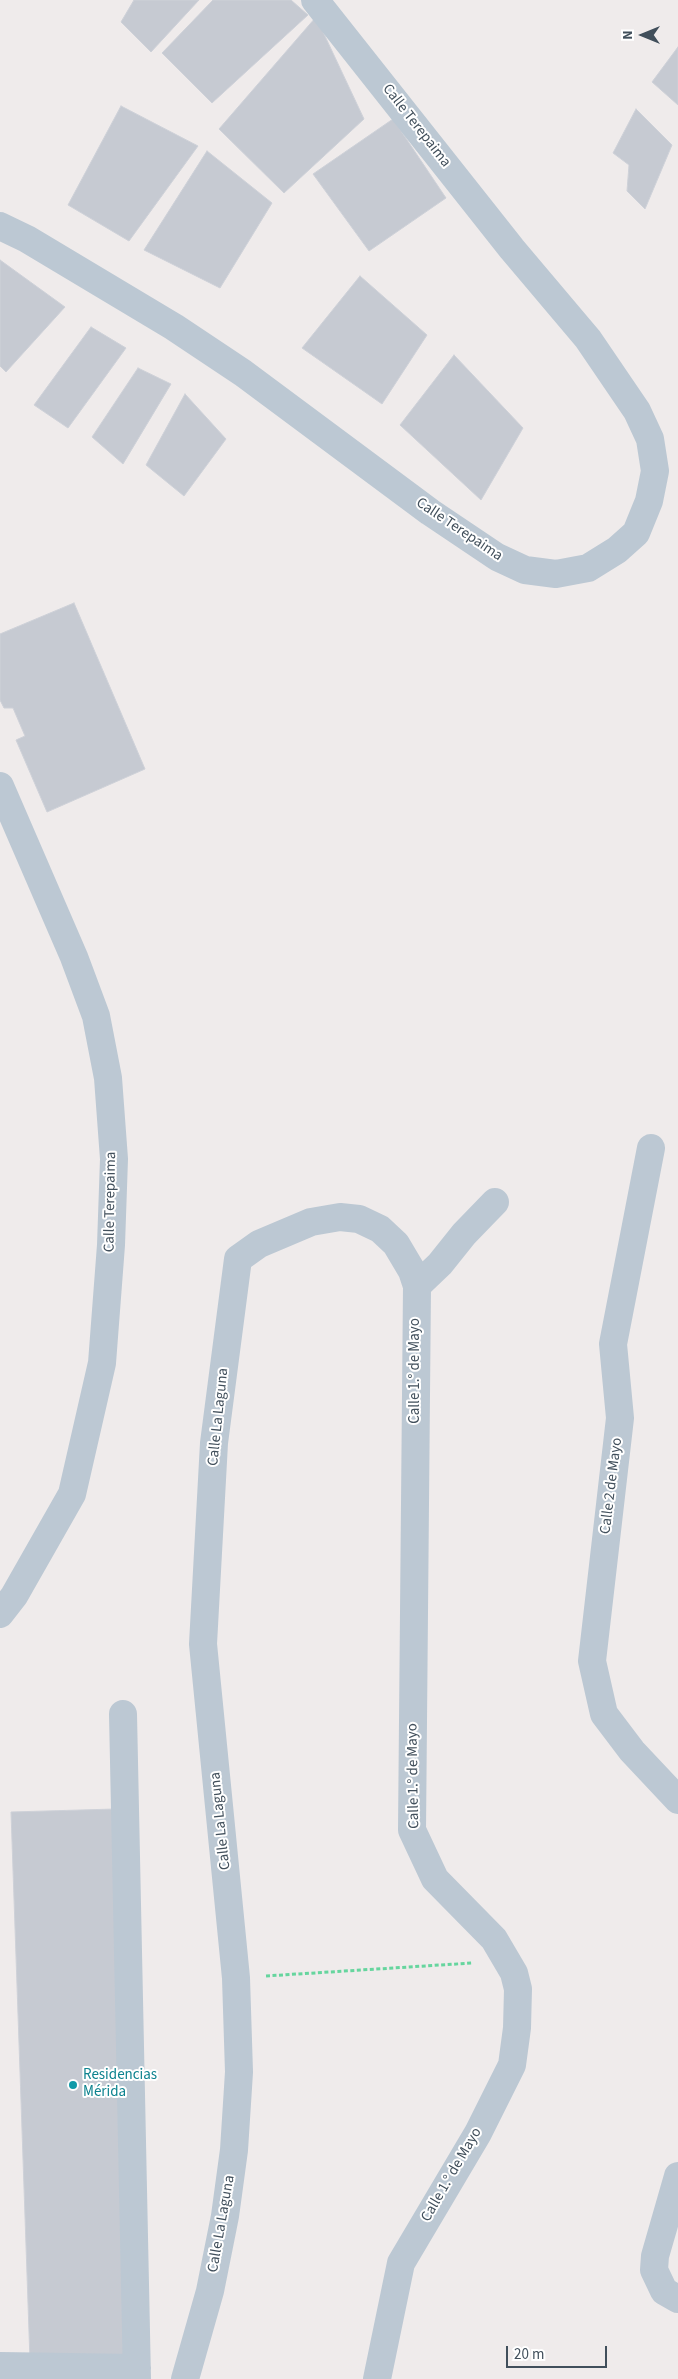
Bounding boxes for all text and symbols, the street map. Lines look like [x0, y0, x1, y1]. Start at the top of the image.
north arrow [618, 10, 668, 60]
text: N [618, 30, 638, 40]
street label: Calle Terepaima [378, 81, 454, 171]
street label: Calle Terepaima [412, 494, 506, 566]
street label: Calle Terepaima [101, 1152, 121, 1252]
street label: Calle 1.° de Mayo [407, 1318, 425, 1424]
street label: Calle La Laguna [205, 1367, 233, 1467]
street label: Calle 2 de Mayo [597, 1437, 627, 1535]
street label: Calle 1.° de Mayo [404, 1723, 424, 1829]
street label: Calle La Laguna [207, 1771, 235, 1871]
place label: Residencias Mérida [83, 2067, 157, 2102]
marker: Residencias Mérida [67, 2079, 79, 2091]
street label: Calle 1.° de Mayo [418, 2125, 486, 2225]
street label: Calle La Laguna [205, 2174, 239, 2274]
scale bar [508, 2336, 609, 2368]
text: 20 m [514, 2344, 544, 2365]

